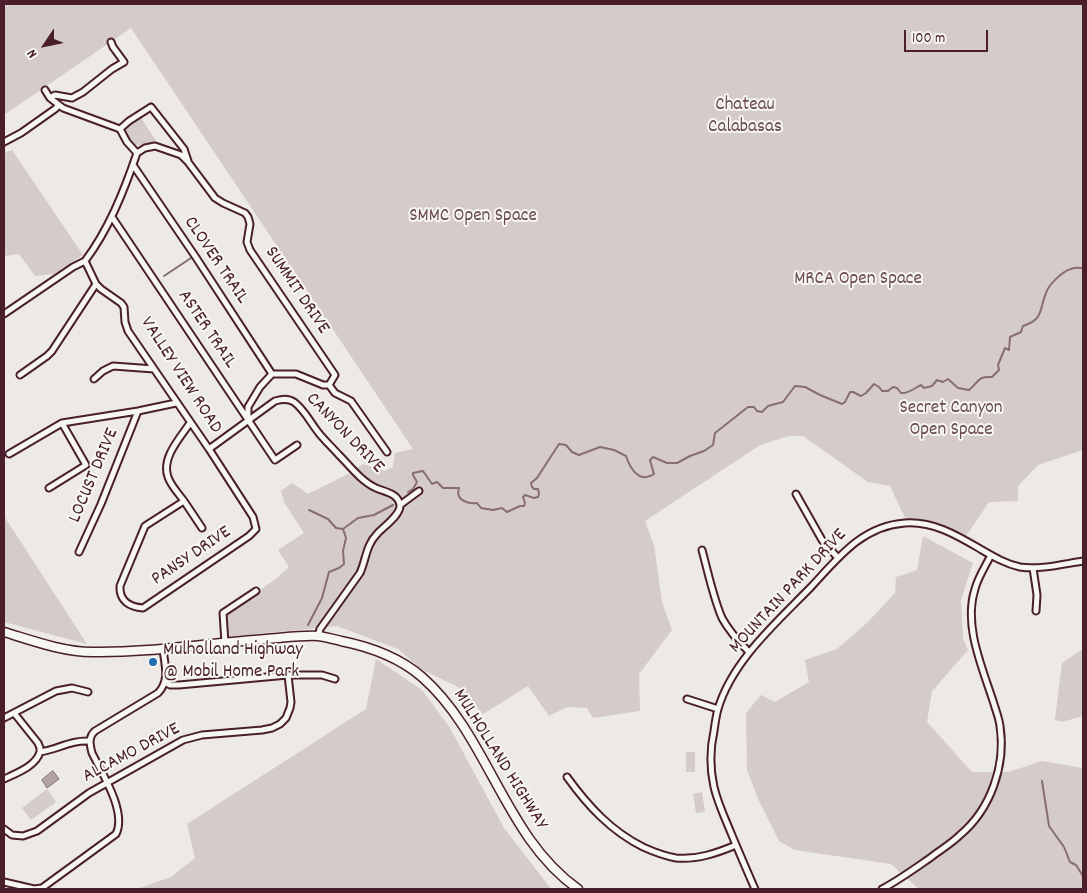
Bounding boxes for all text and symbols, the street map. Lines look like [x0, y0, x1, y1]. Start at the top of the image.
north arrow [20, 20, 70, 70]
scale bar [907, 20, 991, 52]
text: 100 m [912, 28, 945, 50]
text: N [22, 45, 43, 62]
park label: Chateau Calabasas [708, 95, 782, 139]
park label: SMMC Open Space [409, 206, 537, 228]
street label: CLOVER TRAIL [177, 213, 253, 309]
street label: SUMMIT DRIVE [258, 243, 334, 339]
park label: MRCA Open Space [794, 269, 922, 291]
street label: ASTER TRAIL [172, 287, 240, 373]
street label: VALLEY VIEW ROAD [134, 314, 226, 438]
street label: CANYON DRIVE [300, 389, 388, 479]
park label: Secret Canyon Open Space [899, 398, 1003, 442]
street label: LOCUST DRIVE [65, 425, 125, 527]
street label: PANSY DRIVE [148, 522, 236, 592]
street label: MOUNTAIN PARK DRIVE [725, 525, 853, 659]
place label: Mulholland Highway @ Mobil Home Park [163, 640, 303, 684]
marker: Mulholland Highway @ Mobil Home Park [147, 656, 159, 668]
street label: MULHOLLAND HIGHWAY [447, 686, 551, 834]
street label: ALCAMO DRIVE [79, 719, 185, 789]

